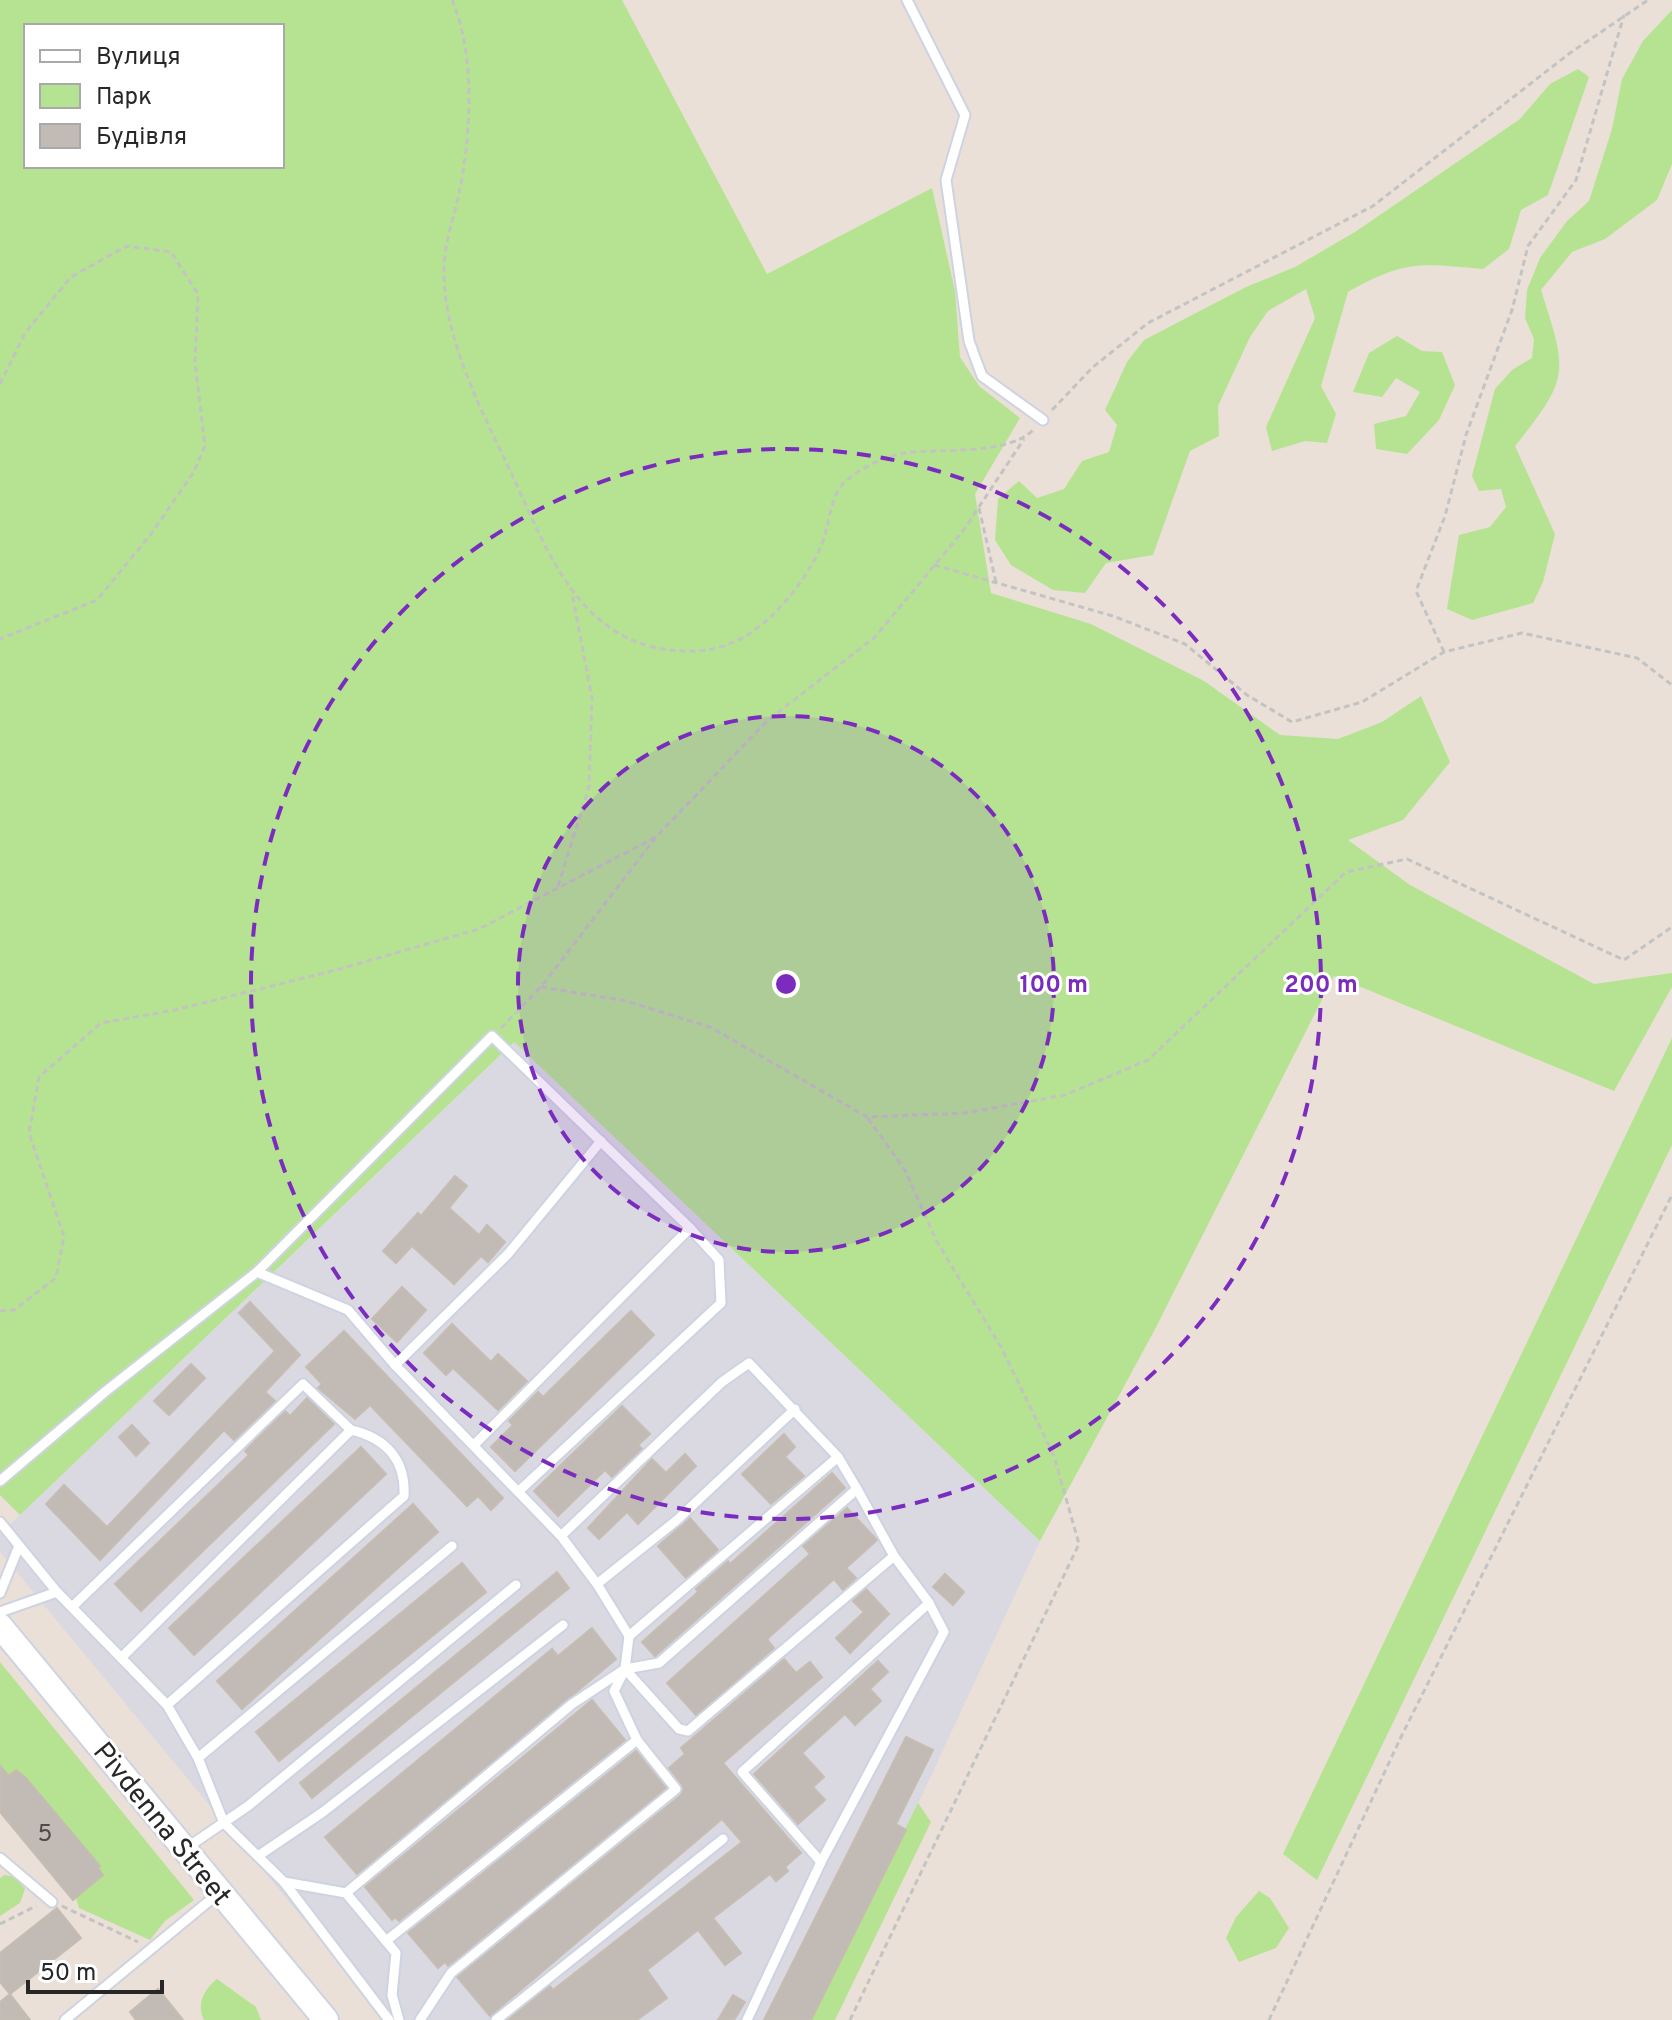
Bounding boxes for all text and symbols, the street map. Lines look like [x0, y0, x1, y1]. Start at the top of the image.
legend [24, 24, 284, 168]
text: Вулиця [96, 43, 180, 73]
text: Парк [96, 83, 152, 113]
text: Будівля [96, 123, 187, 153]
centre of rings [772, 970, 800, 998]
text: 100 m [1020, 971, 1088, 1001]
text: 200 m [1284, 971, 1358, 1001]
street label: Pivdenna Street [84, 1736, 238, 1914]
house number: 5 [38, 1820, 52, 1850]
scale bar [28, 1944, 162, 1994]
text: 50 m [40, 1959, 96, 1989]

